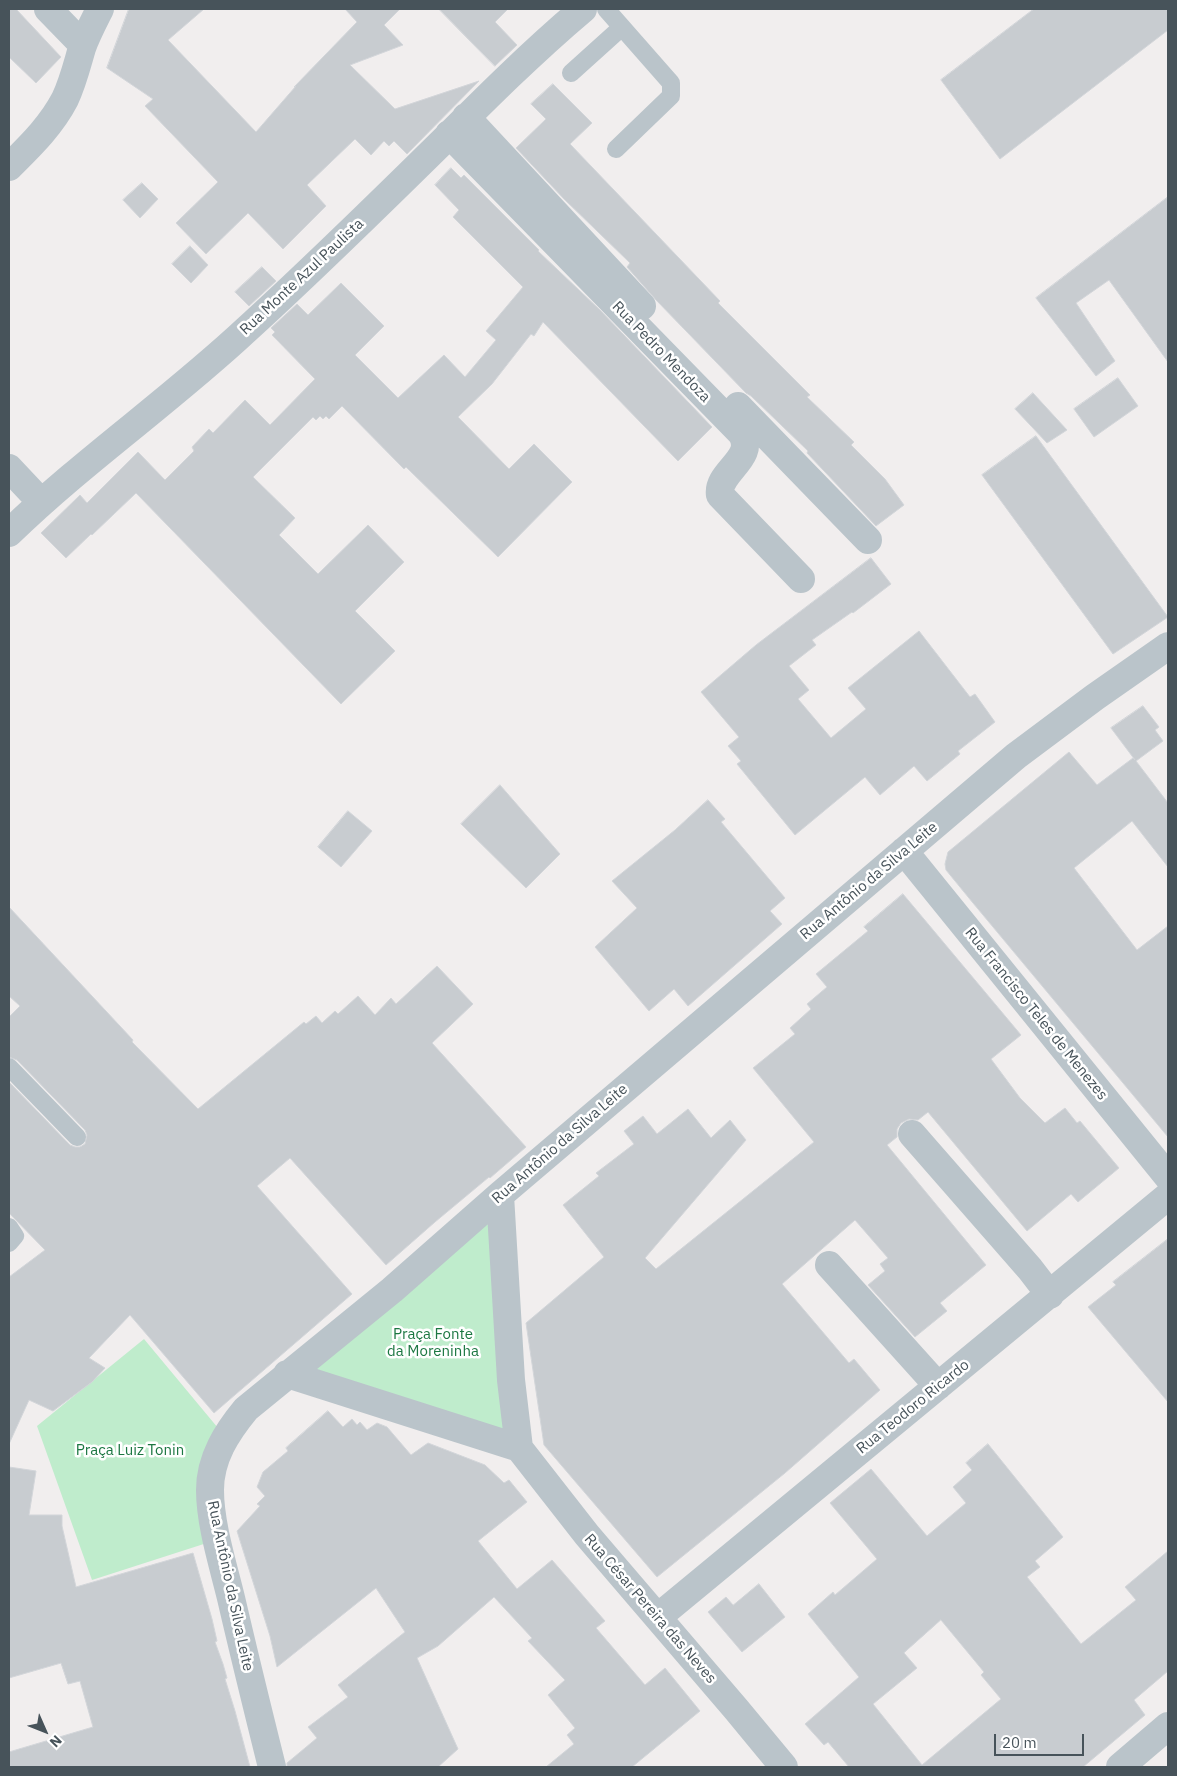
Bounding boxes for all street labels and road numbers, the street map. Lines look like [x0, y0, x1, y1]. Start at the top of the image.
street label: Rua Monte Azul Paulista [236, 215, 368, 339]
street label: Rua Pedro Mendoza [608, 298, 714, 406]
street label: Rua Antônio da Silva Leite [797, 818, 941, 944]
street label: Rua Francisco Teles de Menezes [961, 924, 1111, 1104]
street label: Rua Antônio da Silva Leite [488, 1080, 632, 1208]
street label: Rua Teodoro Ricardo [853, 1356, 973, 1458]
street label: Rua Antônio da Silva Leite [203, 1499, 257, 1673]
street label: Rua César Pereira das Neves [580, 1531, 720, 1687]

